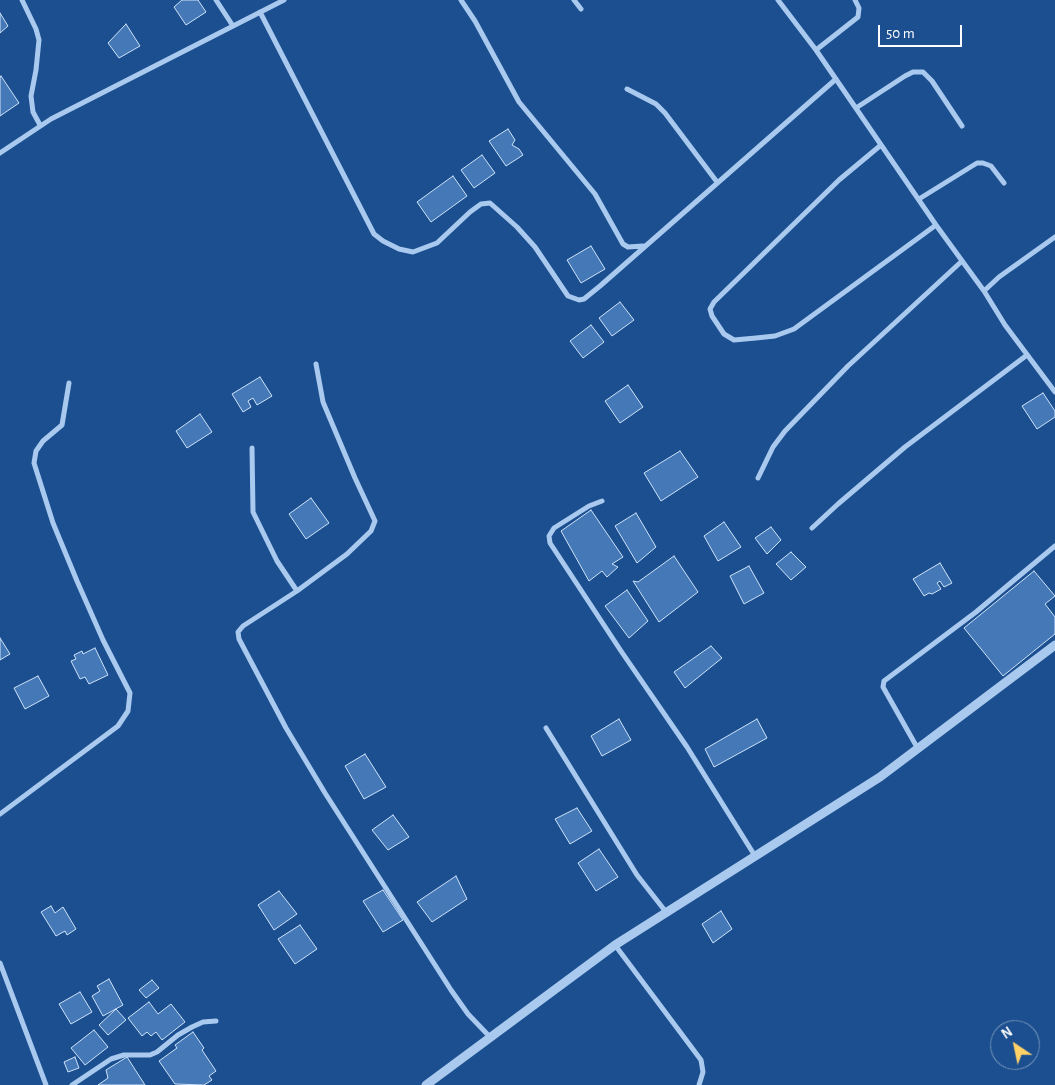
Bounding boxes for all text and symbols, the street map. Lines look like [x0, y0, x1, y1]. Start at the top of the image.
scale bar [880, 15, 964, 47]
text: 50 m [886, 26, 915, 41]
north arrow [990, 1020, 1040, 1070]
text: N [999, 1025, 1015, 1042]

